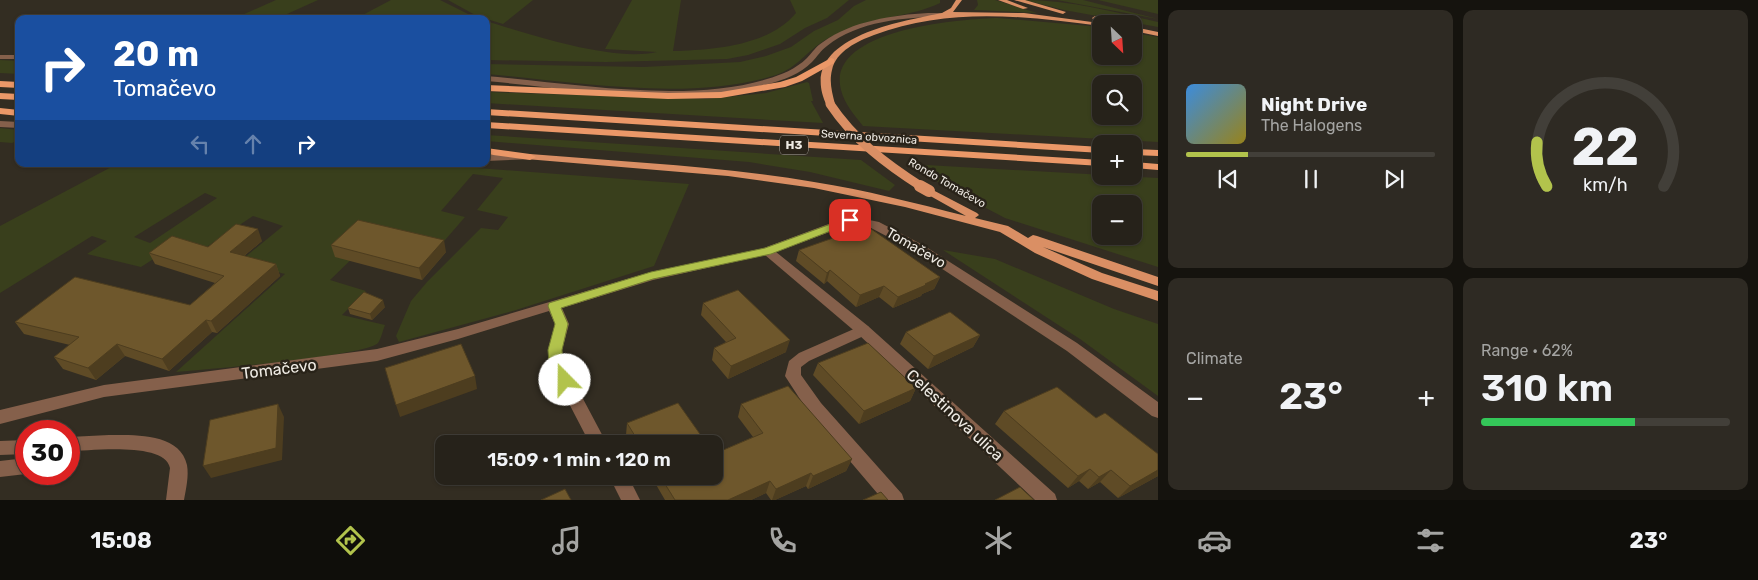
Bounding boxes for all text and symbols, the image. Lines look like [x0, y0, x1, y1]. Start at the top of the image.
north arrow [1092, 15, 1142, 65]
map controls [1092, 15, 1142, 245]
text: 20 m [113, 33, 199, 75]
icon: right [30, 35, 95, 100]
text: Tomačevo [113, 75, 216, 102]
button: search [1092, 75, 1142, 125]
text: Night Drive [1261, 93, 1367, 116]
text: The Halogens [1261, 116, 1362, 135]
text: 22 [1572, 116, 1639, 178]
street label: Severna obvoznica [820, 127, 918, 147]
icon: left [186, 130, 214, 158]
icon: ahead [239, 130, 267, 158]
icon: right [292, 130, 320, 158]
button: + [1092, 135, 1142, 185]
road number: H3 [780, 136, 808, 154]
street label: Rondo Tomačevo [906, 156, 988, 210]
icon: previous [1214, 165, 1242, 193]
icon: pause [1297, 165, 1325, 193]
icon: next [1380, 165, 1408, 193]
text: km/h [1583, 174, 1628, 195]
button: − [1092, 195, 1142, 245]
pin [829, 199, 871, 241]
icon: arrive [836, 206, 864, 234]
street label: Tomačevo [883, 224, 949, 272]
text: Range · 62% [1481, 341, 1573, 360]
text: Climate [1186, 349, 1243, 368]
position arrow [538, 353, 590, 405]
street label: Tomačevo [241, 355, 317, 383]
street label: Celestinova ulica [903, 365, 1007, 465]
text: 310 km [1481, 365, 1613, 411]
text: 23° [1279, 373, 1343, 419]
text: − [1186, 381, 1204, 414]
text: + [1418, 381, 1435, 414]
speed limit sign: 30 [15, 420, 80, 485]
text: 15:09 · 1 min · 120 m [487, 448, 671, 471]
icon: directions [333, 523, 368, 558]
icon: music [549, 523, 584, 558]
icon: phone [765, 523, 800, 558]
icon: climate [981, 523, 1016, 558]
icon: car [1197, 523, 1232, 558]
icon: filters [1413, 523, 1448, 558]
text: 15:08 [91, 527, 152, 554]
text: 23° [1630, 527, 1667, 554]

